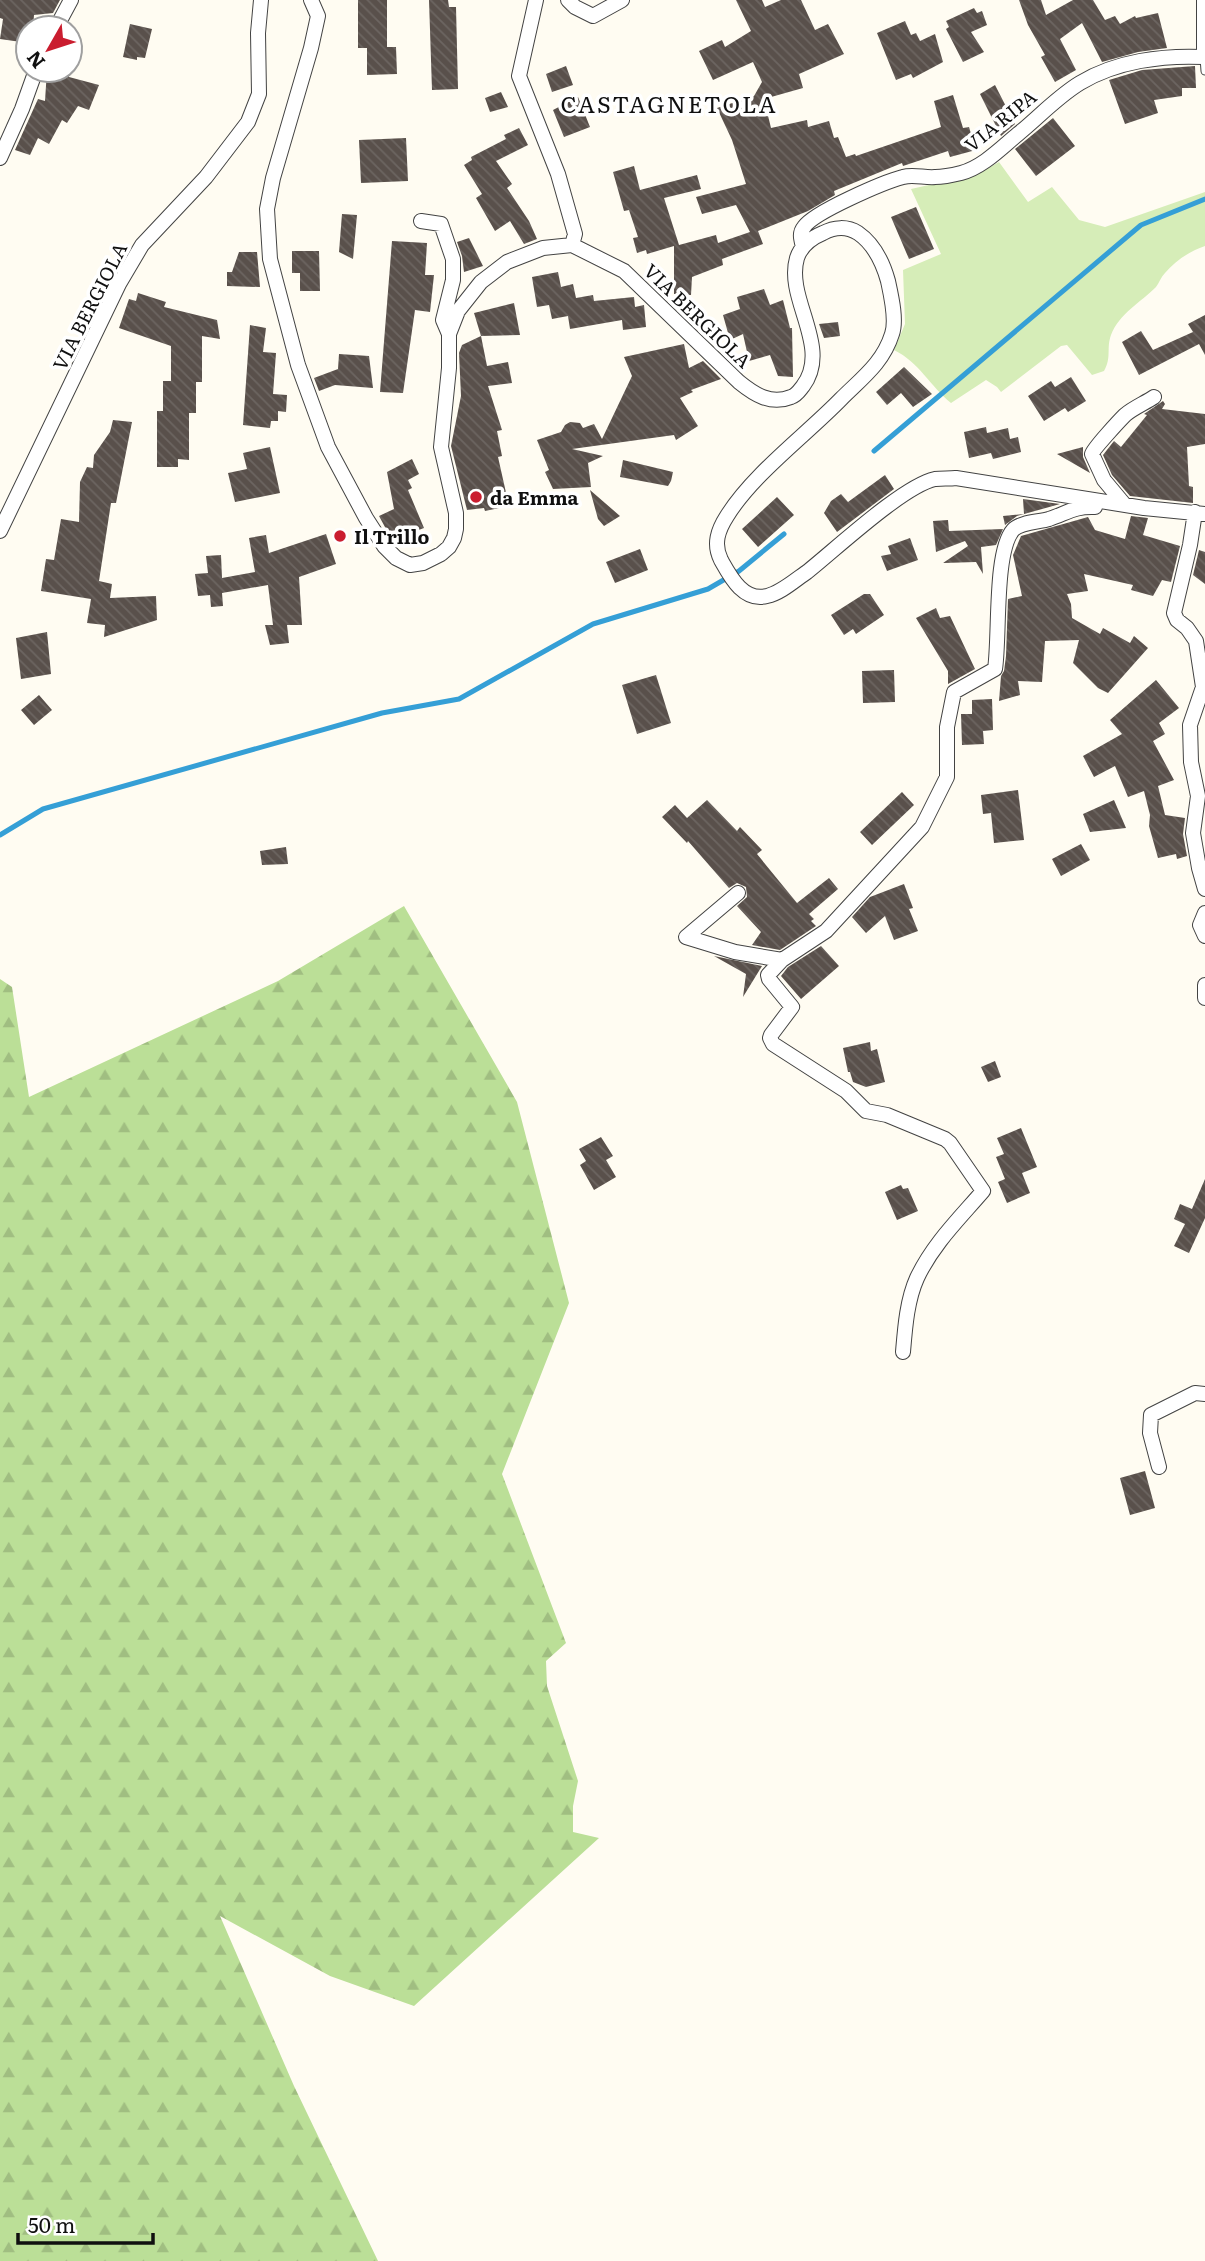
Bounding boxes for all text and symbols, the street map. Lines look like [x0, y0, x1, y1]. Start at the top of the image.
north arrow [14, 14, 84, 84]
text: N [19, 45, 51, 75]
street label: VIA RIPA [958, 82, 1042, 158]
district label: CASTAGNETOLA [560, 86, 778, 120]
street label: VIA BERGIOLA [45, 237, 133, 375]
street label: VIA BERGIOLA [638, 256, 758, 374]
place label: da Emma [490, 483, 579, 511]
marker: da Emma [468, 489, 484, 505]
place label: Il Trillo [354, 522, 429, 550]
marker: Il Trillo [332, 528, 348, 544]
scale bar [18, 2202, 152, 2246]
text: 50 m [28, 2208, 75, 2239]

